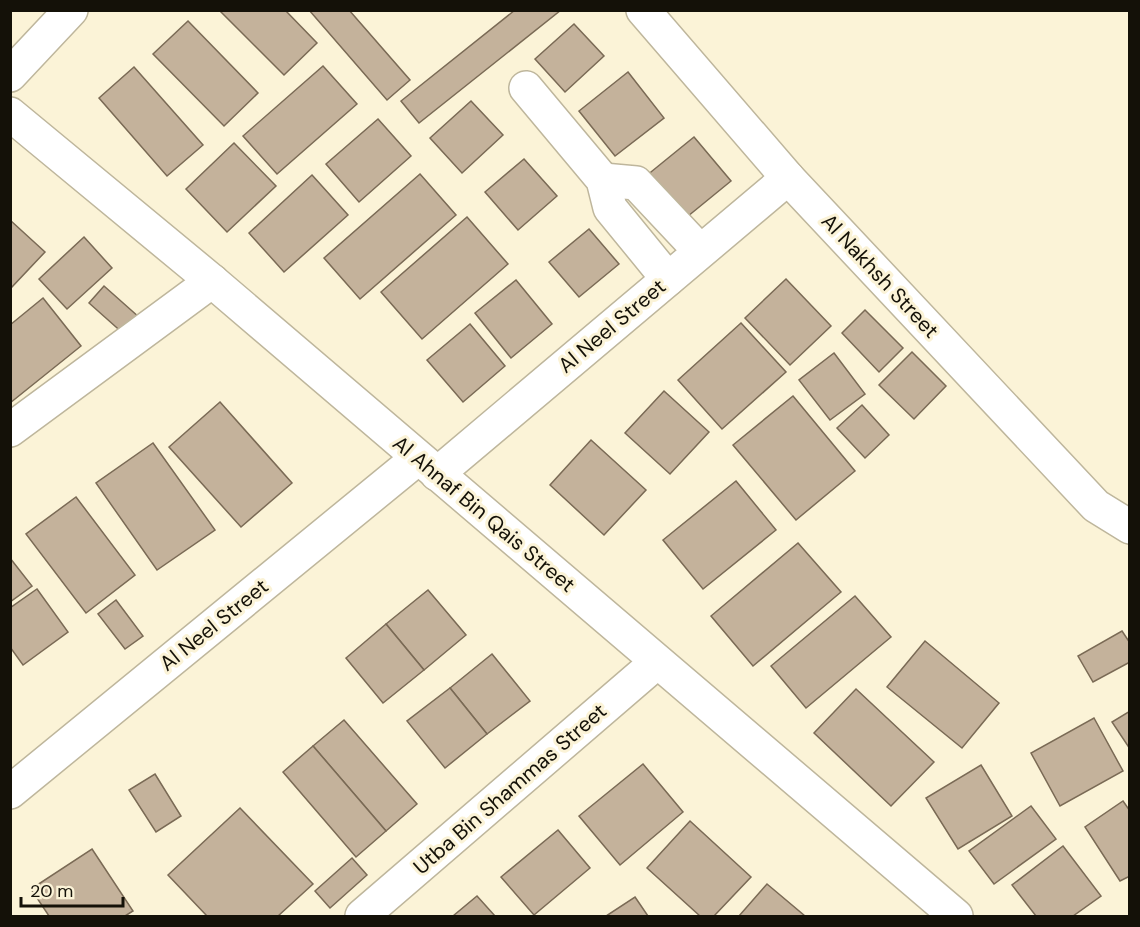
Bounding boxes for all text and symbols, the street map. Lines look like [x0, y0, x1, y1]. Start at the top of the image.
street label: Al Nakhsh Street [815, 208, 945, 344]
street label: Al Neel Street [552, 273, 672, 379]
street label: Al Ahnaf Bin Qais Street [387, 429, 581, 599]
street label: Al Neel Street [154, 572, 274, 678]
street label: Utba Bin Shammas Street [407, 697, 613, 881]
scale bar [21, 870, 123, 908]
text: 20 m [30, 879, 73, 903]

